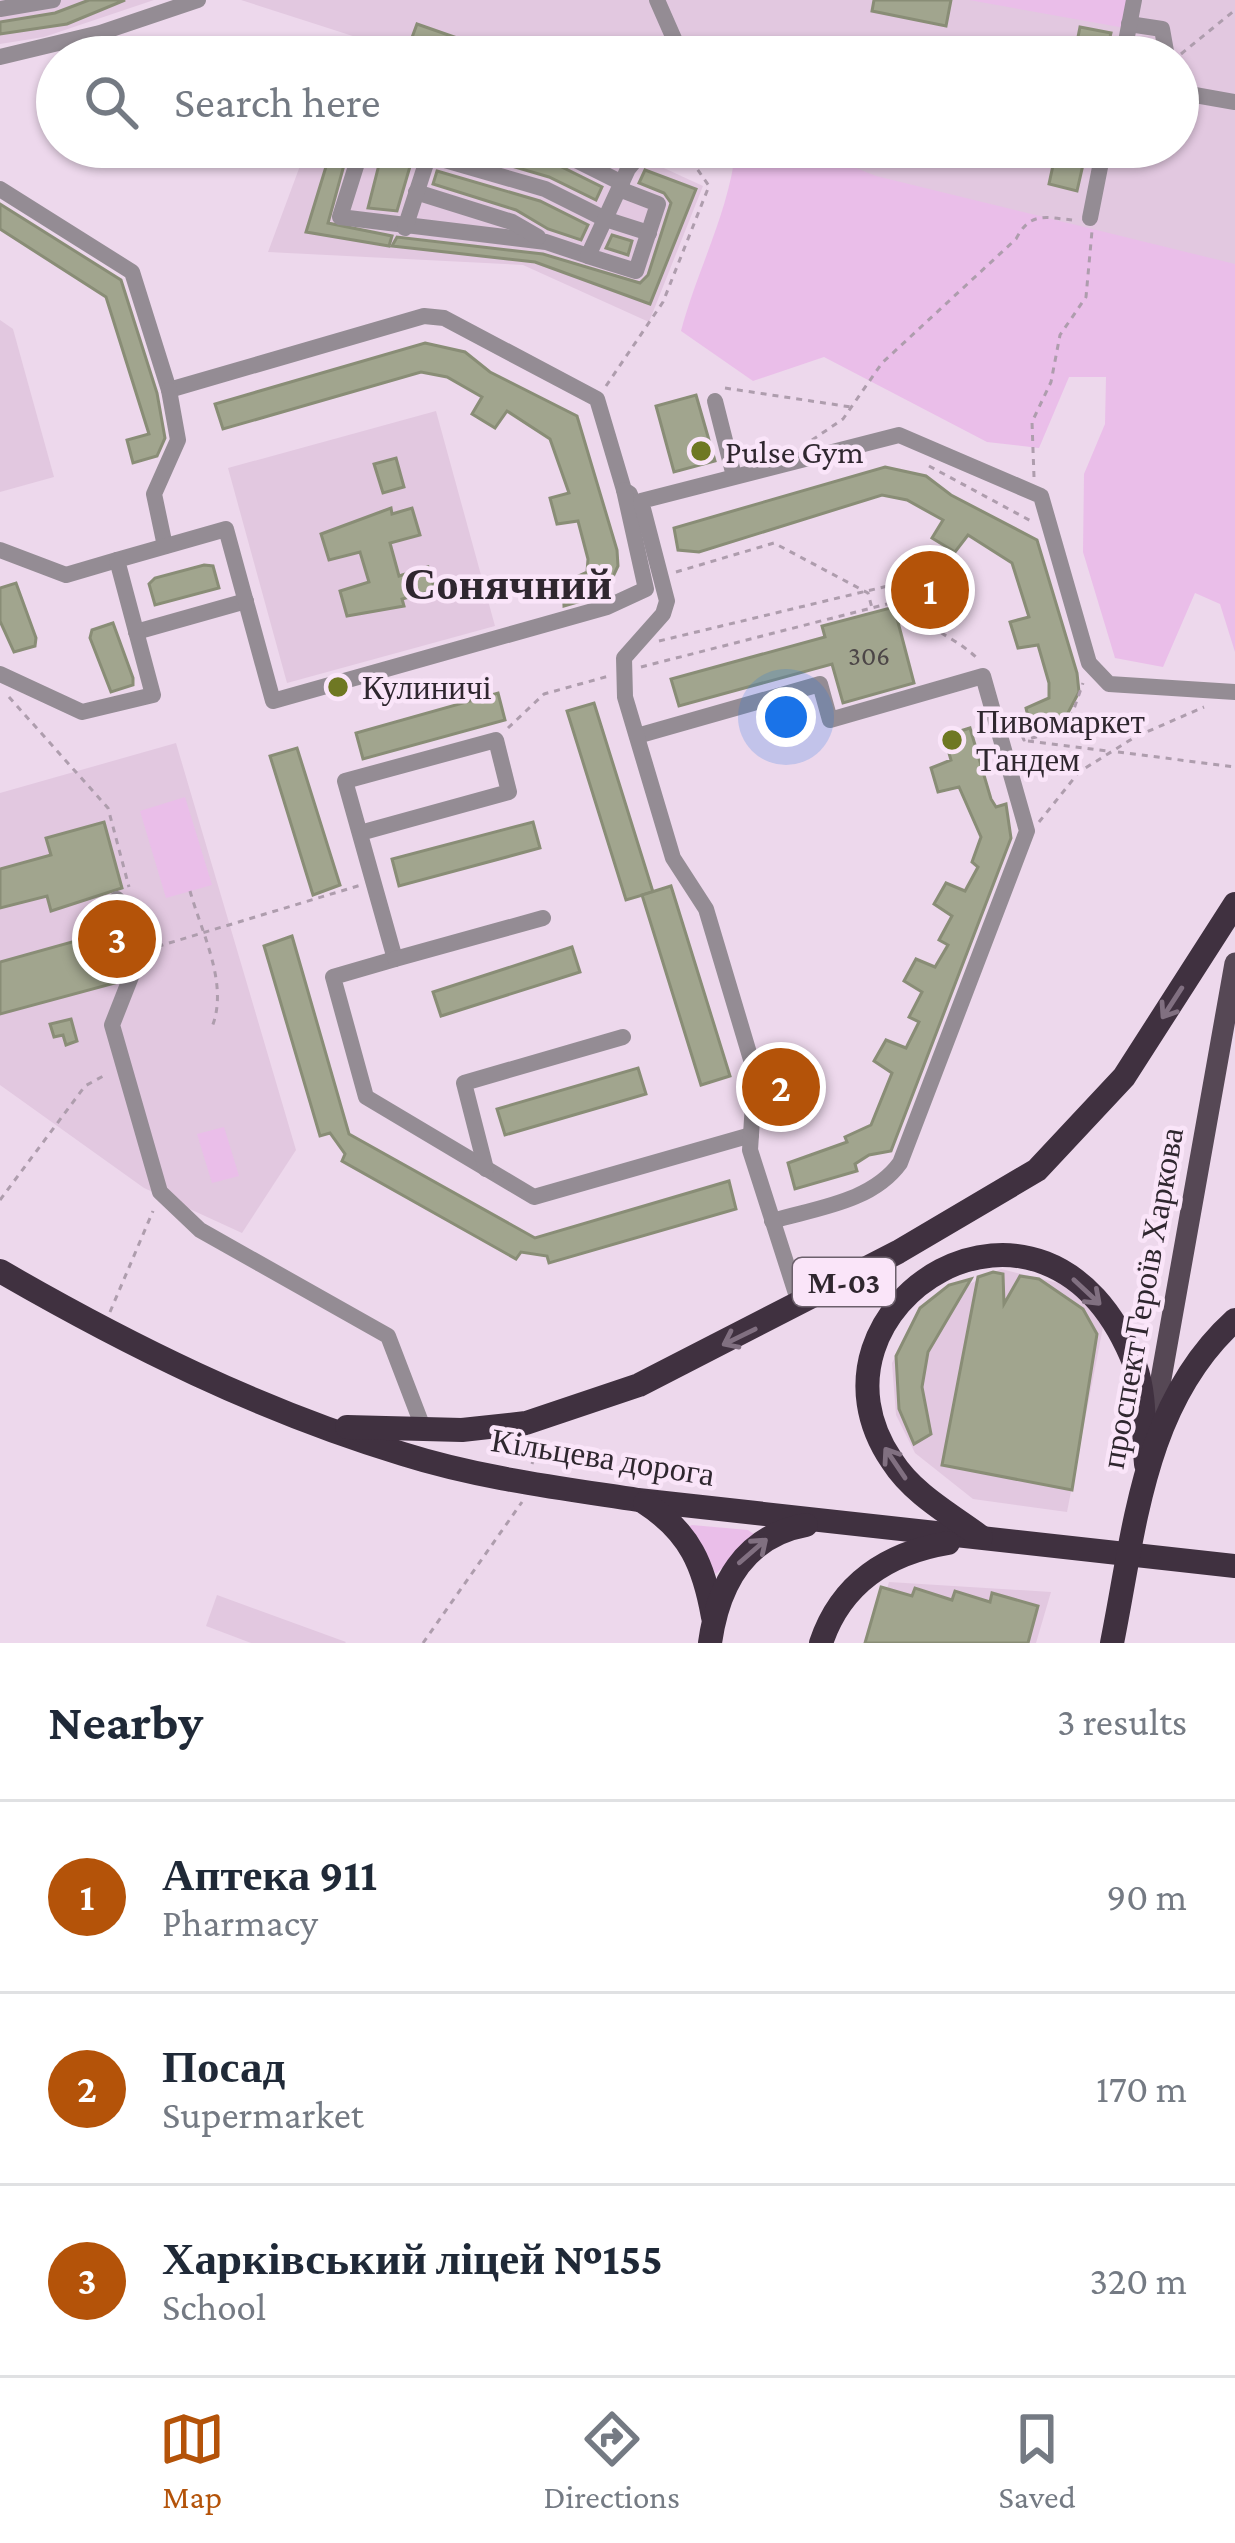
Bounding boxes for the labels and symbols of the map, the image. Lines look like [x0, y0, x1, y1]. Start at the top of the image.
place label: Pulse Gym [725, 433, 864, 470]
marker: Pulse Gym [688, 438, 714, 464]
pin: 1 [891, 545, 969, 635]
district label: Сонячний [404, 559, 612, 609]
house number: 306 [848, 641, 890, 671]
place label: Кулиничі [362, 669, 492, 706]
marker: Кулиничі [325, 674, 351, 700]
your location [756, 687, 816, 747]
place label: Пивомаркет Тандем [976, 703, 1145, 778]
marker: Пивомаркет Тандем [939, 727, 965, 753]
pin: 3 [78, 894, 156, 984]
one-way arrow [1160, 985, 1184, 1019]
pin: 2 [742, 1042, 820, 1132]
street label: проспект Героїв Харкова [1094, 1124, 1190, 1471]
road number: М-03 [793, 1258, 895, 1306]
one-way arrow [1072, 1278, 1102, 1305]
one-way arrow [721, 1327, 757, 1349]
street label: Кільцева дорога [489, 1421, 718, 1493]
one-way arrow [883, 1447, 908, 1480]
one-way arrow [737, 1538, 767, 1565]

